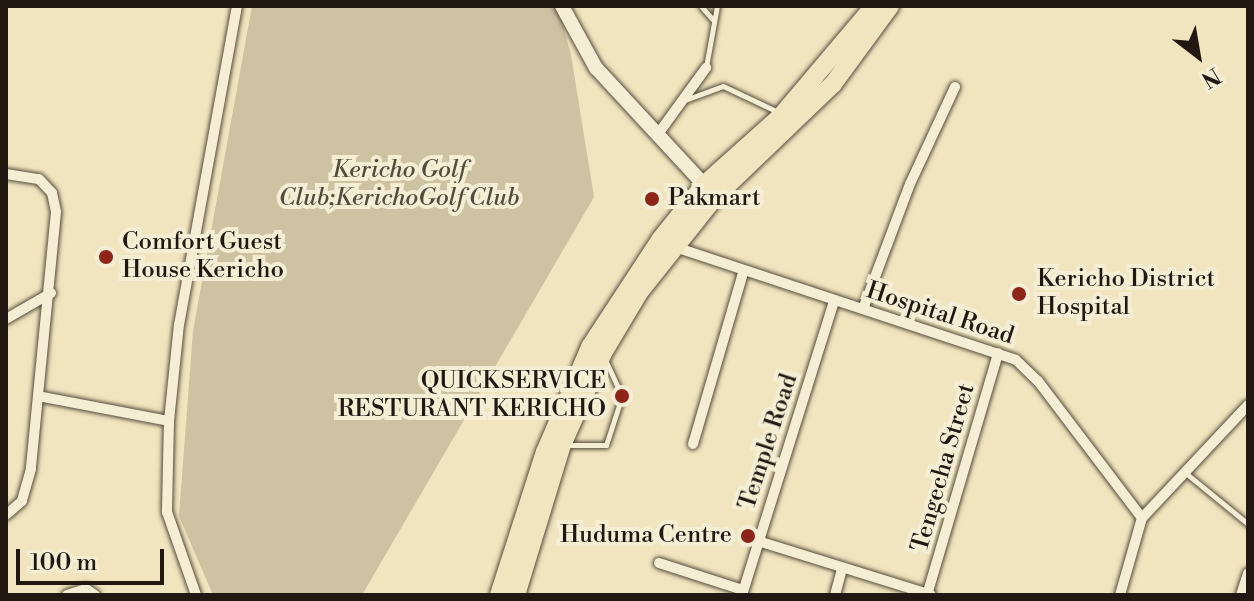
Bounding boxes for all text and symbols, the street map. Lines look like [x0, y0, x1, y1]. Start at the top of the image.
north arrow [1158, 16, 1238, 96]
text: N [1196, 61, 1225, 93]
park label: Kericho Golf Club;KerichoGolf Club [279, 157, 519, 213]
place label: Pakmart [668, 185, 761, 213]
marker: Pakmart [643, 190, 661, 208]
place label: Comfort Guest House Kericho [122, 229, 284, 285]
marker: Comfort Guest House Kericho [97, 248, 115, 266]
place label: Kericho District Hospital [1037, 266, 1215, 322]
street label: Hospital Road [863, 277, 1017, 351]
marker: Kericho District Hospital [1008, 283, 1030, 305]
place label: QUICKSERVICE RESTURANT KERICHO [338, 368, 606, 424]
street label: Temple Road [733, 370, 805, 514]
street label: Tengecha Street [906, 380, 982, 556]
marker: QUICKSERVICE RESTURANT KERICHO [613, 387, 631, 405]
place label: Huduma Centre [560, 522, 732, 550]
marker: Huduma Centre [739, 527, 757, 545]
scale bar [20, 533, 168, 583]
text: 100 m [30, 548, 97, 578]

